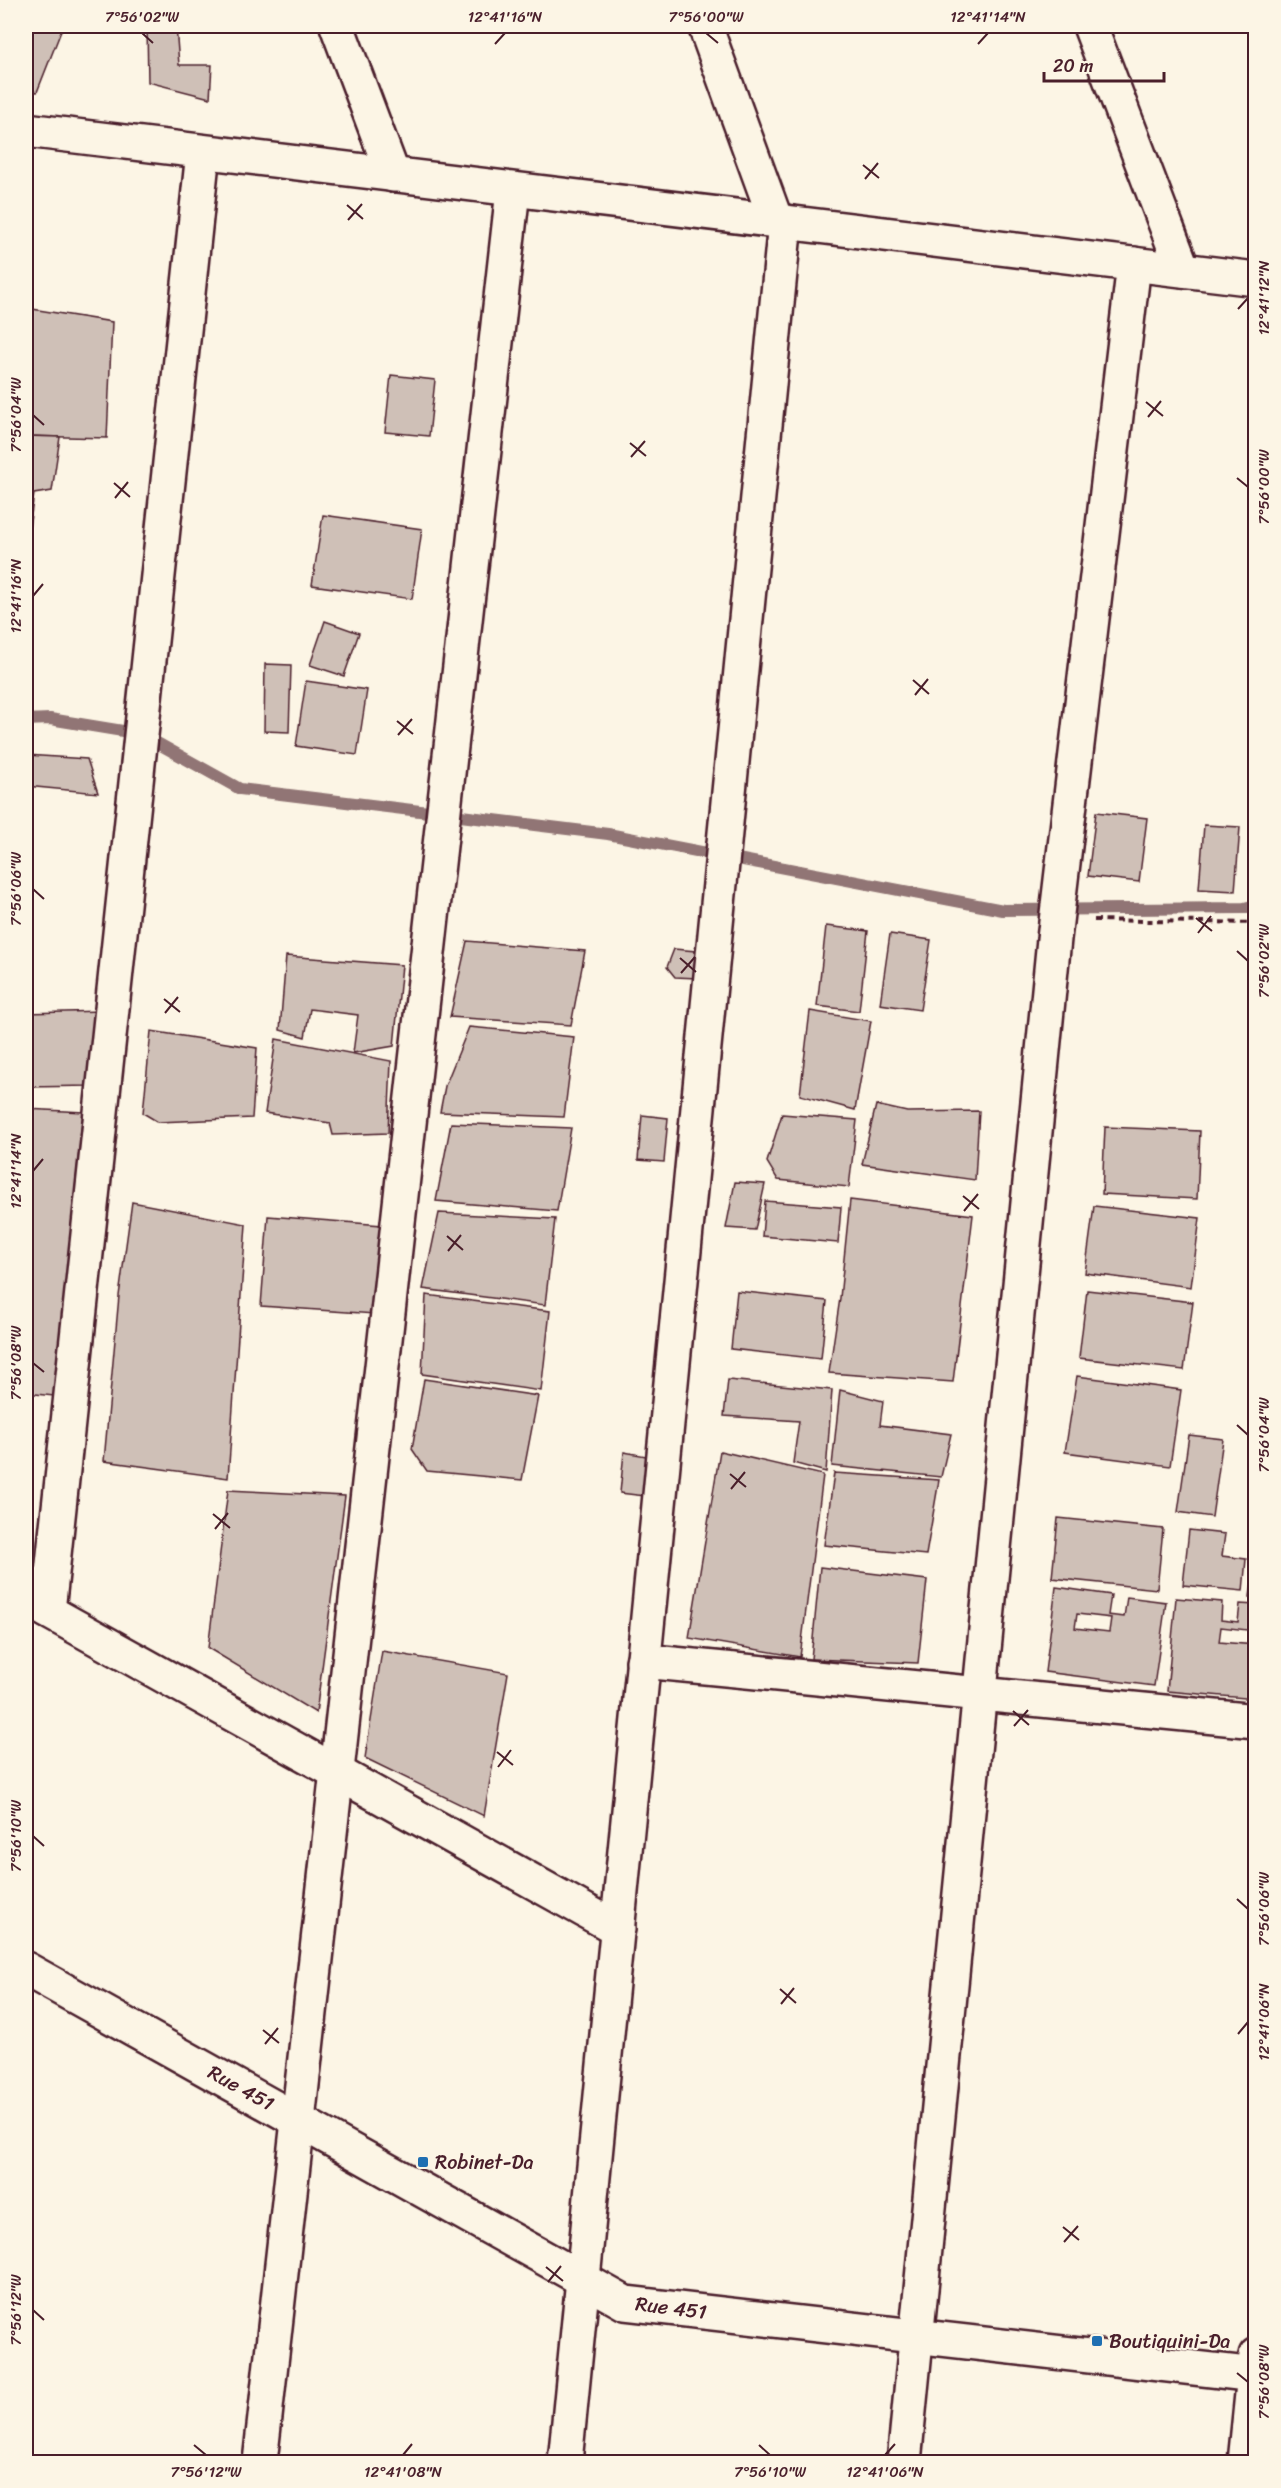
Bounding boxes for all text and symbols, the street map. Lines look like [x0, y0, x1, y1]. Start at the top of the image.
text: 7°56'02"W [105, 4, 180, 30]
text: 12°41'16"N [468, 4, 543, 30]
text: 7°56'00"W [668, 4, 744, 30]
text: 12°41'14"N [950, 4, 1026, 30]
scale bar [1044, 45, 1164, 83]
text: 20 m [1053, 50, 1093, 82]
text: 12°41'12"N [1251, 260, 1277, 335]
text: 7°56'04"W [3, 377, 29, 452]
text: 7°56'00"W [1251, 449, 1277, 525]
text: 12°41'16"N [3, 558, 29, 633]
text: 7°56'06"W [3, 852, 29, 926]
text: 7°56'02"W [1251, 923, 1277, 998]
text: 12°41'14"N [3, 1133, 29, 1209]
text: 7°56'08"W [3, 1325, 29, 1400]
text: 7°56'04"W [1251, 1397, 1277, 1472]
text: 7°56'10"W [3, 1800, 29, 1872]
text: 7°56'06"W [1251, 1872, 1277, 1946]
text: 12°41'06"N [1251, 1983, 1277, 2061]
street label: Rue 451 [201, 2055, 281, 2121]
place label: Robinet-Da [435, 2145, 534, 2180]
marker: Robinet-Da [416, 2155, 430, 2169]
text: 7°56'12"W [3, 2274, 29, 2346]
street label: Rue 451 [633, 2286, 709, 2330]
place label: Boutiquini-Da [1109, 2324, 1230, 2359]
marker: Boutiquini-Da [1090, 2334, 1104, 2348]
text: 7°56'08"W [1251, 2344, 1277, 2419]
text: 7°56'12"W [170, 2459, 242, 2485]
text: 12°41'08"N [364, 2459, 443, 2485]
text: 7°56'10"W [734, 2459, 806, 2485]
text: 12°41'06"N [846, 2459, 924, 2485]

